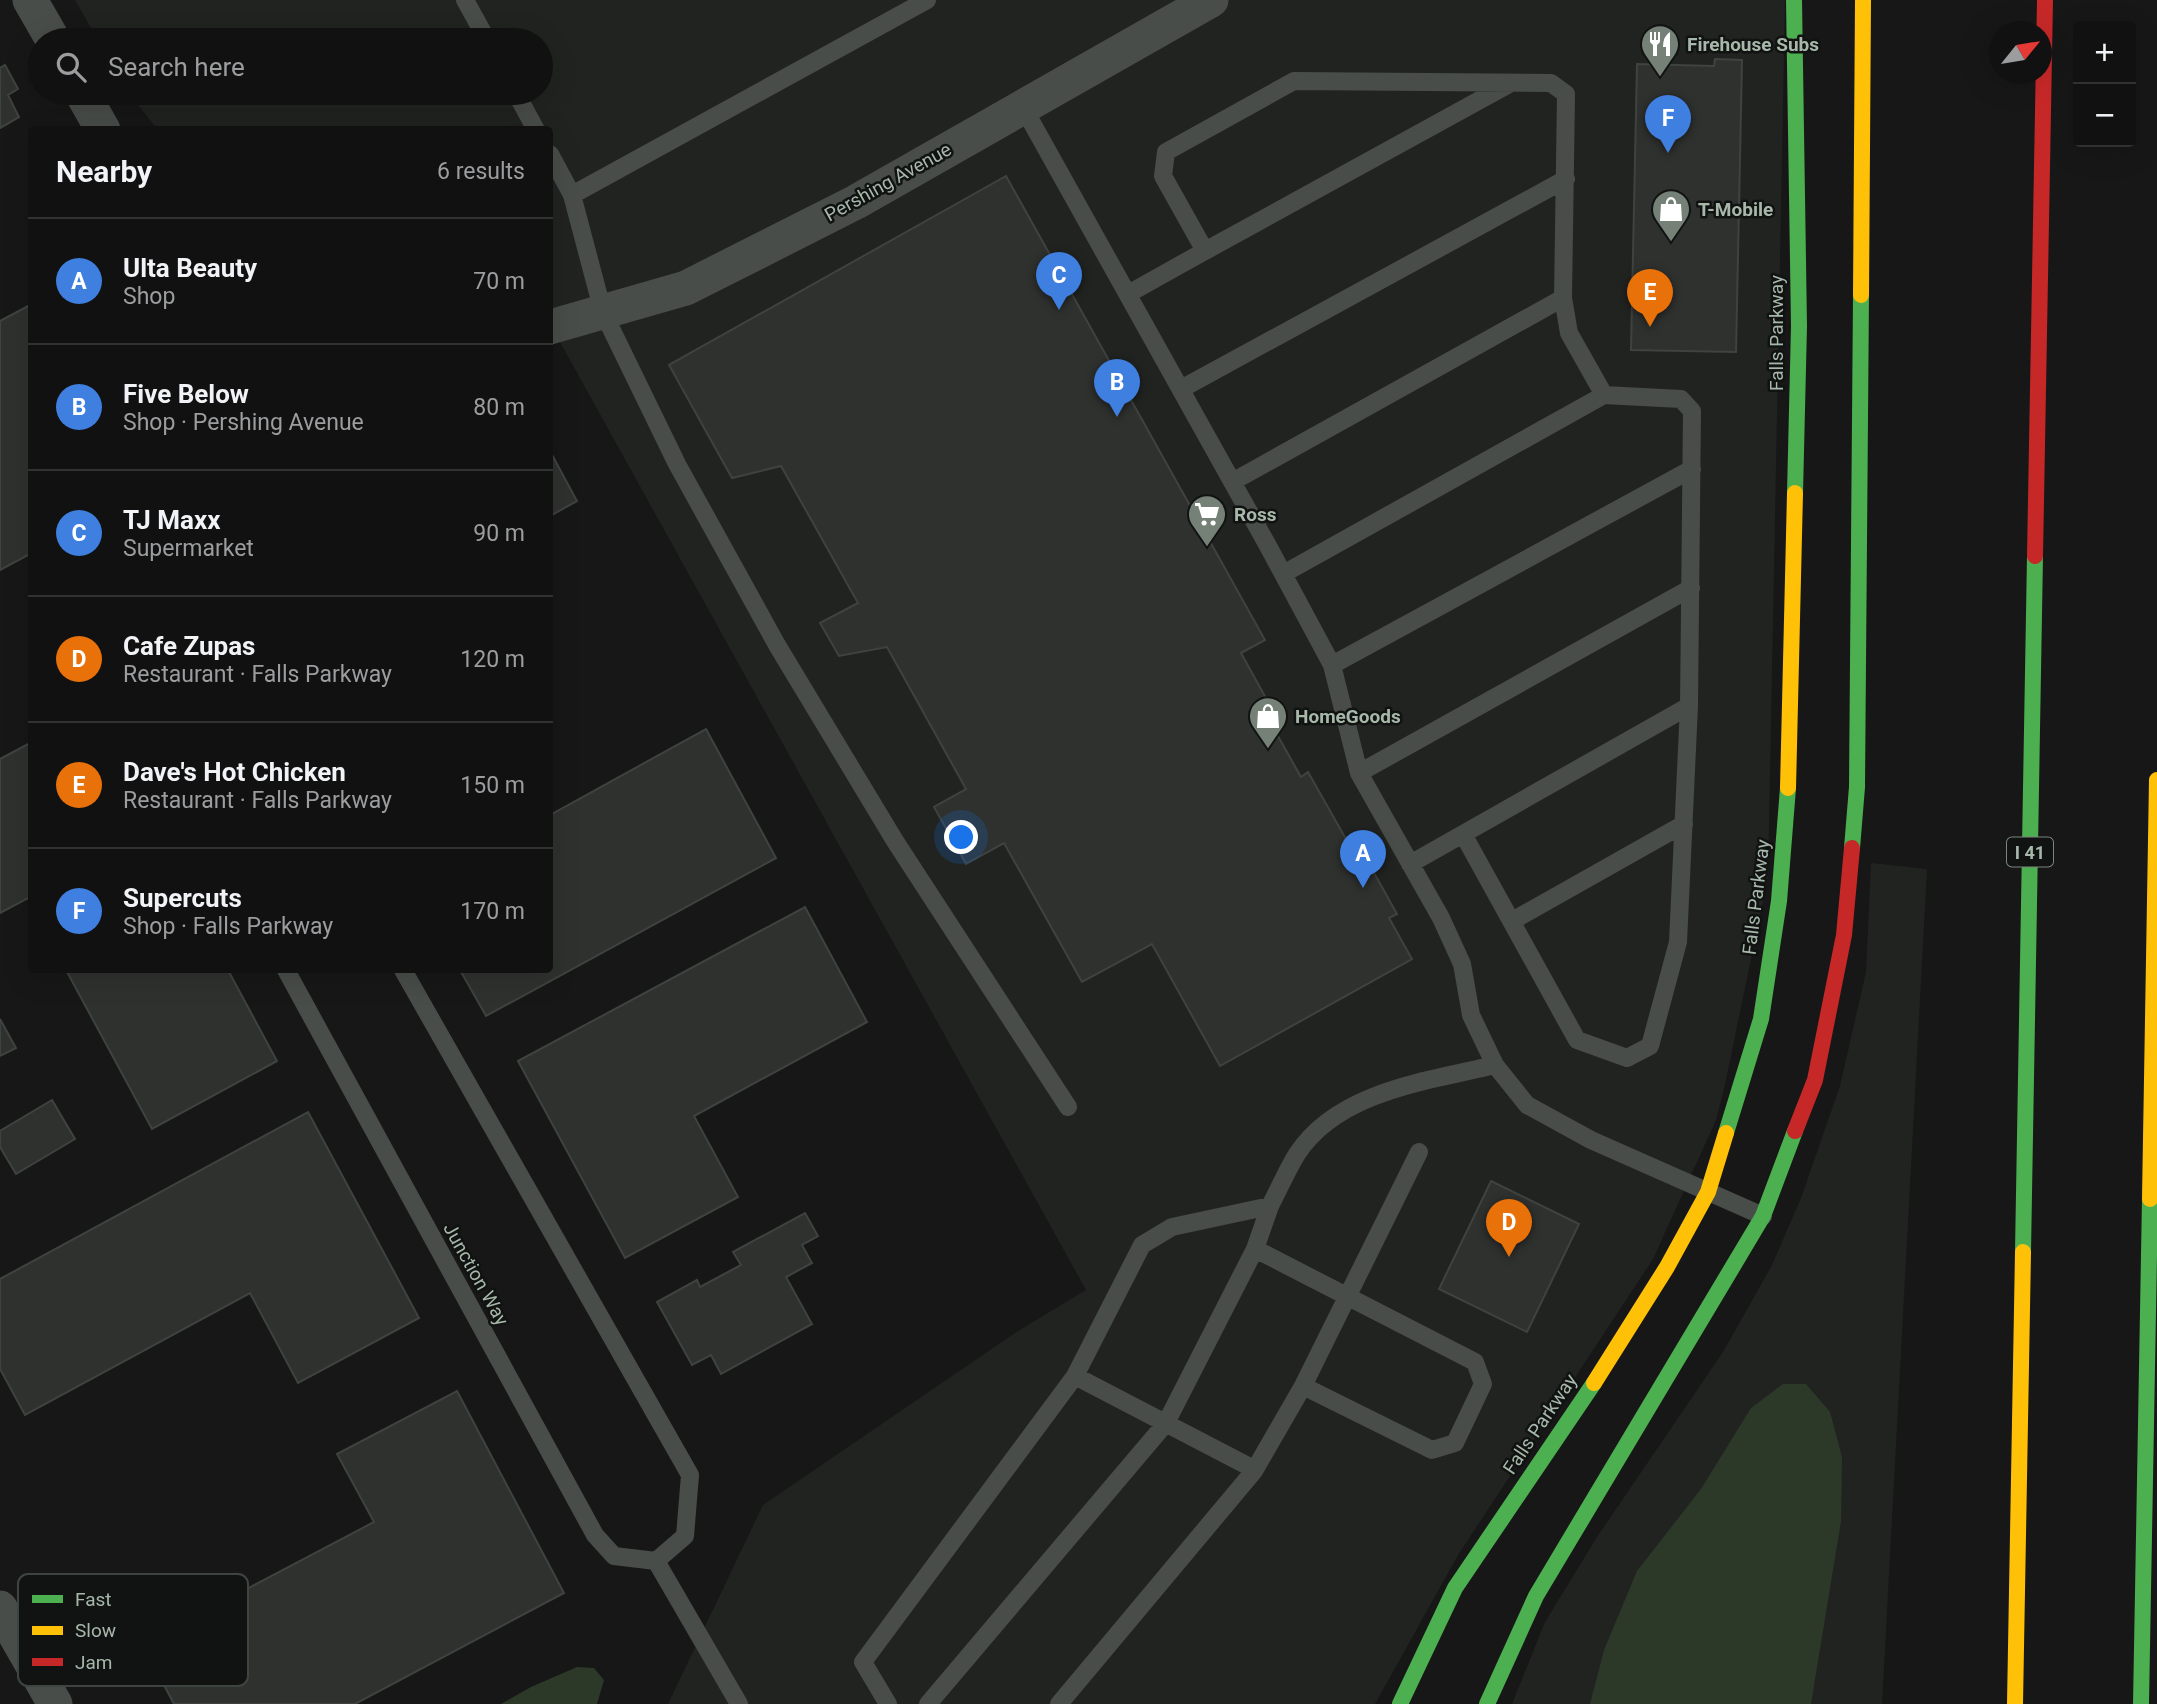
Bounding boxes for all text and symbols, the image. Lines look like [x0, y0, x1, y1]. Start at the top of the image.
north arrow [1989, 21, 2052, 84]
map controls [2073, 21, 2136, 147]
button: + [2073, 21, 2136, 84]
restaurant icon: Firehouse Subs [1639, 23, 1681, 78]
search box [28, 28, 553, 105]
place label: Firehouse Subs [1687, 33, 1819, 56]
icon: search [52, 48, 90, 86]
text: Search here [108, 52, 245, 82]
button: − [2073, 84, 2136, 147]
pin: F [1645, 95, 1691, 153]
street label: Pershing Avenue [821, 138, 955, 226]
text: Nearby [56, 154, 152, 189]
text: 6 results [437, 158, 525, 185]
shop icon: T-Mobile [1650, 188, 1692, 243]
place label: T-Mobile [1698, 198, 1773, 221]
pin: C [1036, 252, 1082, 310]
text: Ulta Beauty [123, 253, 257, 283]
text: A [71, 268, 87, 295]
text: 70 m [473, 268, 525, 295]
pin: E [1627, 269, 1673, 327]
street label: Falls Parkway [1765, 275, 1788, 391]
text: Shop [123, 283, 175, 310]
pin: B [1094, 359, 1140, 417]
text: Five Below [123, 379, 249, 409]
text: B [72, 394, 86, 421]
text: 80 m [473, 394, 525, 421]
text: Shop · Pershing Avenue [123, 409, 364, 436]
supermarket icon: Ross [1186, 493, 1228, 548]
place label: Ross [1234, 503, 1277, 526]
text: TJ Maxx [123, 505, 220, 535]
text: C [71, 520, 87, 547]
text: 90 m [473, 520, 525, 547]
text: Supermarket [123, 535, 254, 562]
text: Cafe Zupas [123, 631, 255, 661]
text: D [72, 646, 86, 673]
text: 120 m [460, 646, 525, 673]
text: Restaurant · Falls Parkway [123, 661, 392, 688]
shop icon: HomeGoods [1247, 695, 1289, 750]
place label: HomeGoods [1295, 705, 1401, 728]
text: Dave's Hot Chicken [123, 757, 346, 787]
text: E [73, 772, 85, 799]
text: 150 m [460, 772, 525, 799]
text: Restaurant · Falls Parkway [123, 787, 392, 814]
your location [944, 820, 978, 854]
pin: A [1340, 830, 1386, 888]
street label: Falls Parkway [1738, 838, 1774, 956]
road number: I 41 [2007, 838, 2053, 866]
text: Supercuts [123, 883, 242, 913]
text: F [73, 898, 85, 925]
text: 170 m [460, 898, 525, 925]
text: Shop · Falls Parkway [123, 913, 333, 940]
pin: D [1486, 1199, 1532, 1257]
street label: Junction Way [438, 1219, 514, 1329]
street label: Falls Parkway [1498, 1369, 1582, 1479]
legend [18, 1574, 248, 1686]
text: Fast [75, 1588, 112, 1611]
text: Slow [75, 1619, 116, 1642]
text: Jam [75, 1651, 112, 1674]

